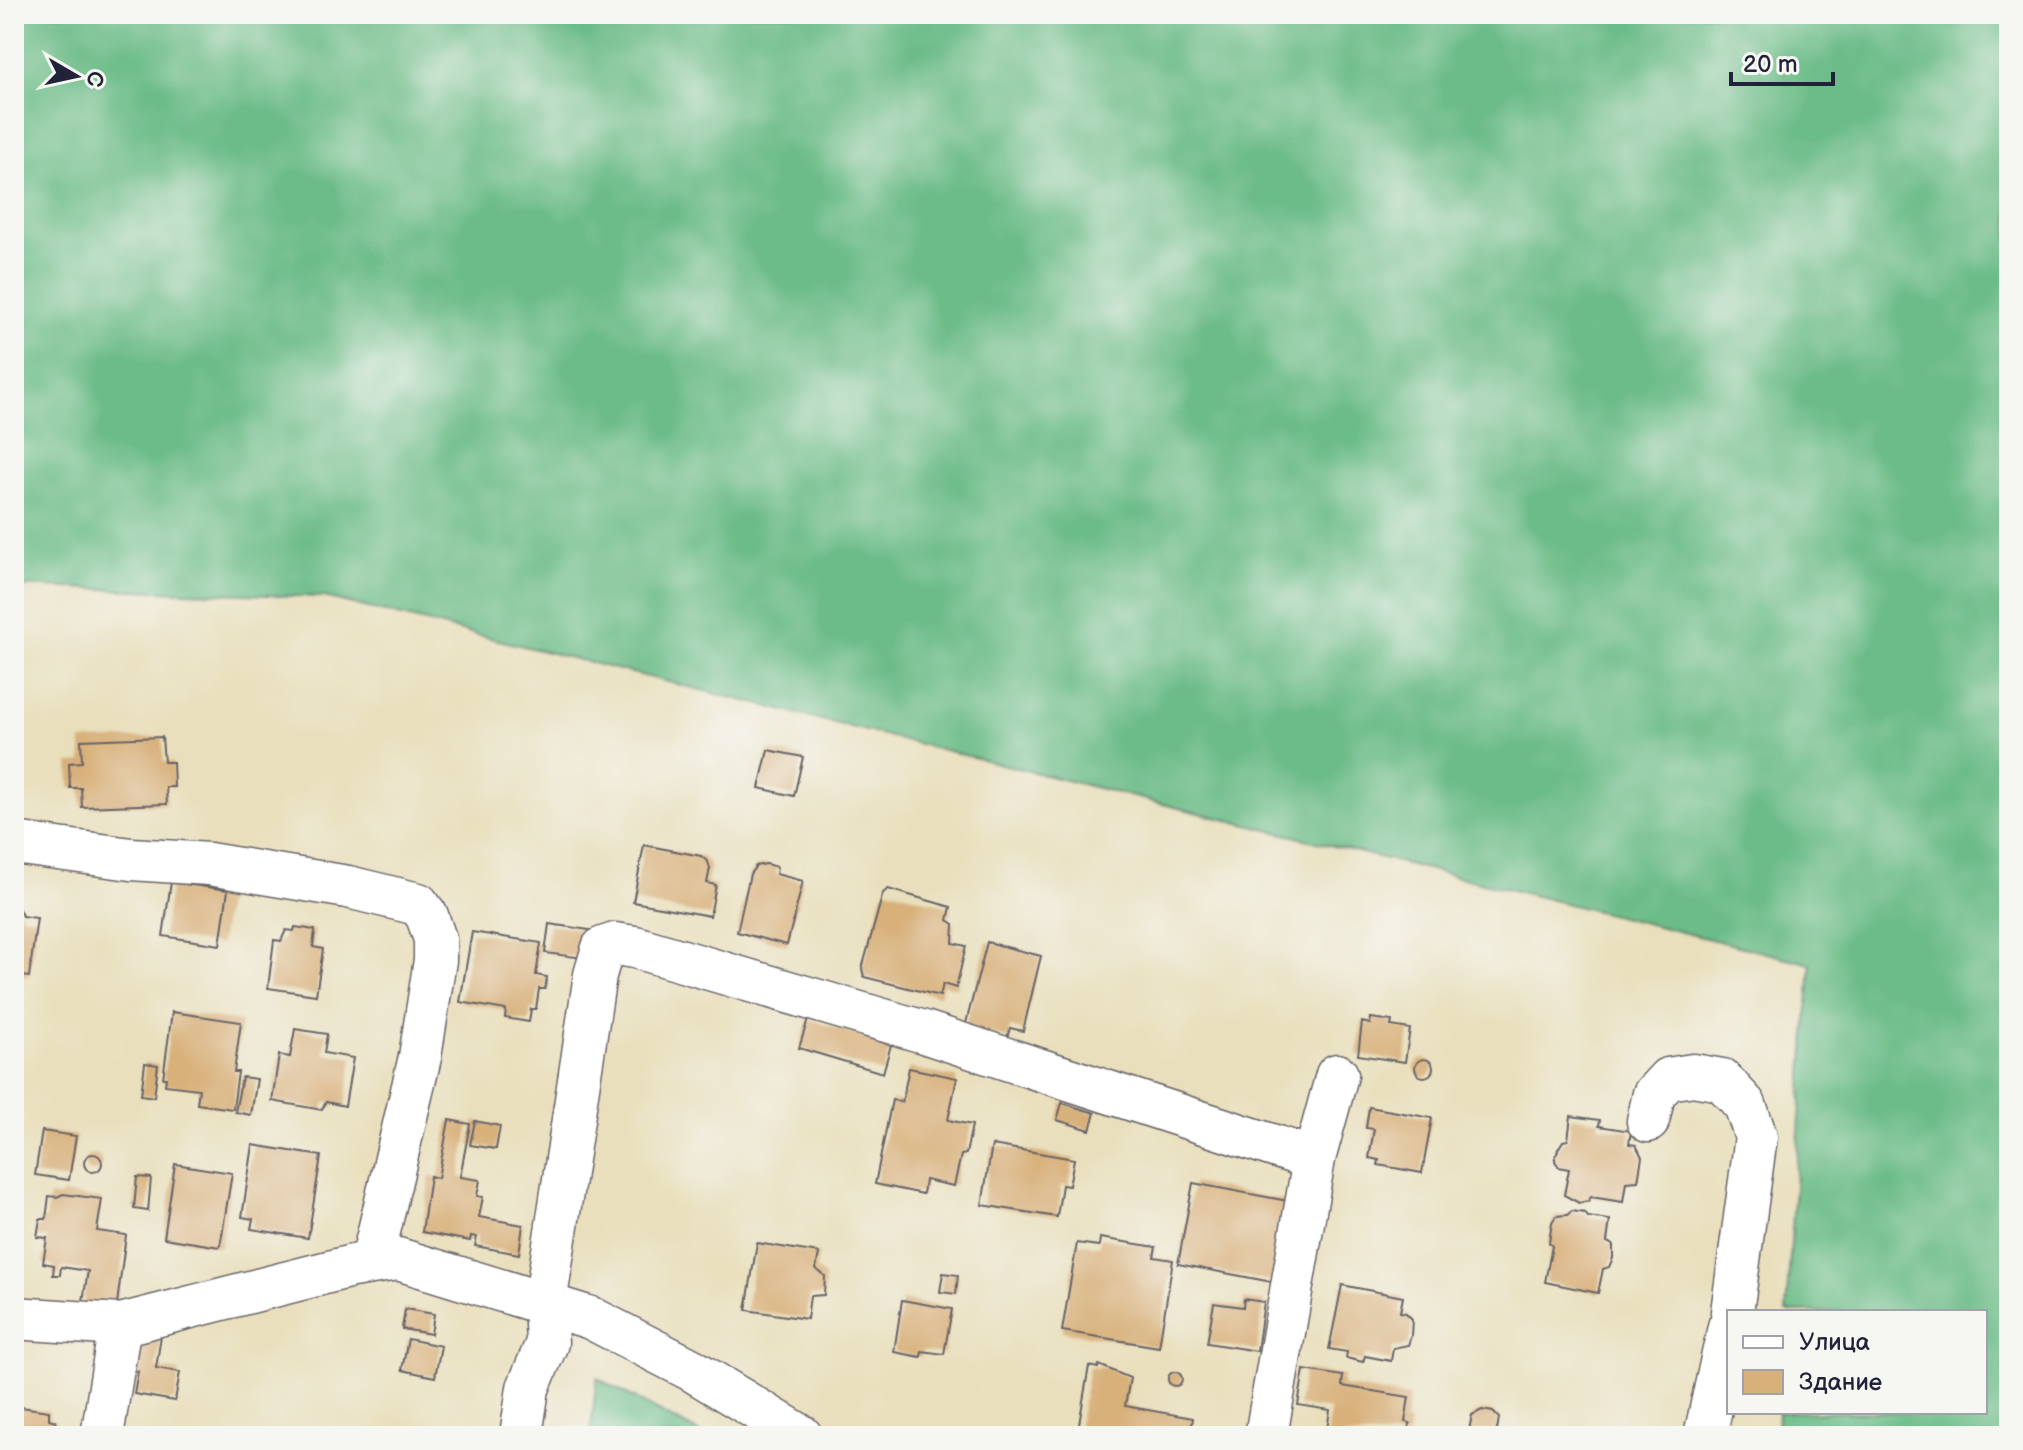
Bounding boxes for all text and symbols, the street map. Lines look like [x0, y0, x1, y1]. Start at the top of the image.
north arrow [36, 36, 116, 116]
scale bar [1731, 36, 1833, 86]
text: 20 m [1743, 50, 1798, 79]
text: С [80, 69, 109, 89]
legend [1727, 1310, 1987, 1414]
text: Улица [1799, 1328, 1870, 1357]
text: Здание [1799, 1368, 1882, 1397]

